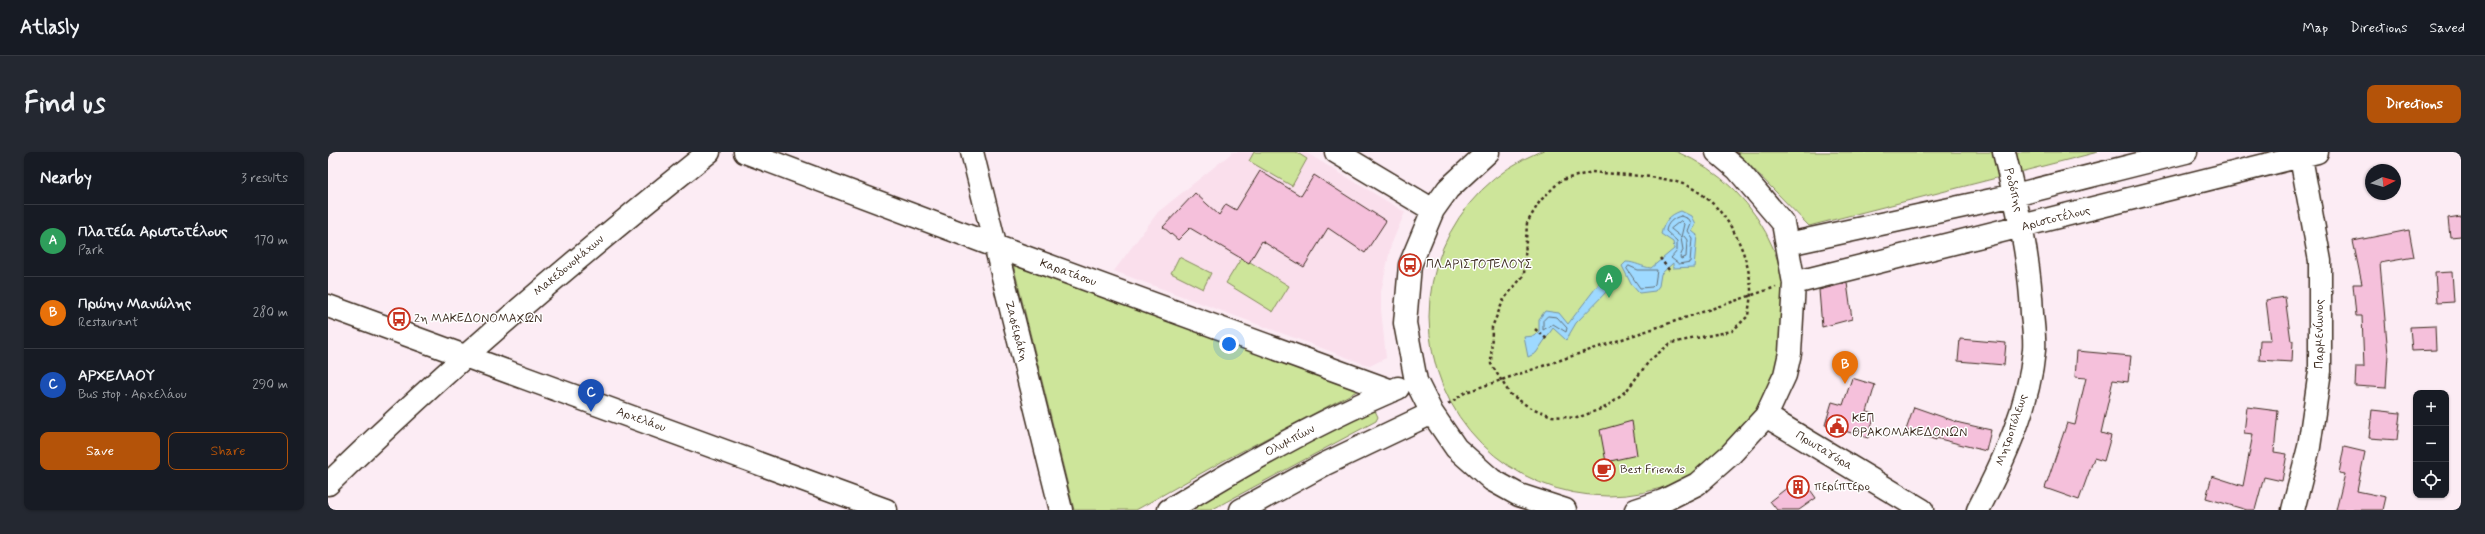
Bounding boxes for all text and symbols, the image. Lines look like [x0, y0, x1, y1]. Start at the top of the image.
text: Atlasly [20, 15, 79, 40]
text: Map [2302, 19, 2328, 37]
text: Directions [2350, 19, 2408, 37]
text: Saved [2430, 19, 2465, 37]
button: Directions [2367, 85, 2461, 123]
text: Find us [24, 86, 105, 123]
north arrow [2365, 164, 2401, 200]
street label: Ροδόπης [2000, 166, 2026, 214]
text: Nearby [40, 167, 92, 189]
text: 3 results [241, 170, 288, 187]
street label: Αριστοτέλους [2020, 202, 2092, 235]
text: Πλατεία Αριστοτέλους [78, 222, 228, 242]
text: A [49, 232, 57, 249]
text: 170 m [254, 232, 288, 249]
street label: Μακεδονομάχων [530, 232, 608, 300]
text: Park [78, 242, 104, 259]
bus stop icon: ΠΛ.ΑΡΙΣΤΟΤΕΛΟΥΣ [1397, 252, 1423, 278]
street label: Καρατάσου [1037, 255, 1099, 291]
place label: ΠΛ.ΑΡΙΣΤΟΤΕΛΟΥΣ [1426, 257, 1532, 273]
pin: A [1596, 265, 1622, 298]
text: Πρώην Μανώλης [78, 294, 191, 314]
street label: Ζαφειράκη [1001, 299, 1031, 363]
street label: Παρμενίωνος [2312, 299, 2328, 369]
text: B [49, 304, 57, 321]
text: 280 m [253, 304, 288, 321]
bus stop icon: 2η ΜΑΚΕΔΟΝΟΜΑΧΩΝ [386, 306, 412, 332]
place label: 2η ΜΑΚΕΔΟΝΟΜΑΧΩΝ [414, 311, 542, 327]
text: Restaurant [78, 314, 138, 331]
your location [1219, 334, 1239, 354]
pin: B [1832, 351, 1858, 384]
text: ΑΡΧΕΛΑΟΥ [78, 366, 155, 386]
text: C [48, 376, 58, 393]
text: 290 m [252, 376, 288, 393]
pin: C [578, 379, 604, 412]
text: Bus stop · Αρχελάου [78, 386, 187, 403]
map controls [2413, 390, 2449, 498]
button: + [2413, 390, 2449, 426]
street label: Μητροπόλεως [1992, 392, 2032, 468]
street label: Αρχελάου [614, 404, 668, 437]
place label: ΚΕΠ ΘΡΑΚΟΜΑΚΕΔΟΝΩΝ [1852, 411, 1967, 441]
public building icon: ΚΕΠ ΘΡΑΚΟΜΑΚΕΔΟΝΩΝ [1824, 413, 1850, 439]
street label: Ολυμπίων [1262, 421, 1318, 461]
button: − [2413, 426, 2449, 462]
street label: Πρωταγόρα [1792, 428, 1856, 475]
button: Save [40, 432, 160, 470]
button: Share [168, 432, 288, 470]
cafe icon: Best Friends [1591, 457, 1617, 483]
place label: Best Friends [1620, 462, 1685, 478]
button: locate [2413, 462, 2449, 498]
building icon: περίπτερο [1785, 474, 1811, 500]
place label: περίπτερο [1814, 479, 1870, 495]

